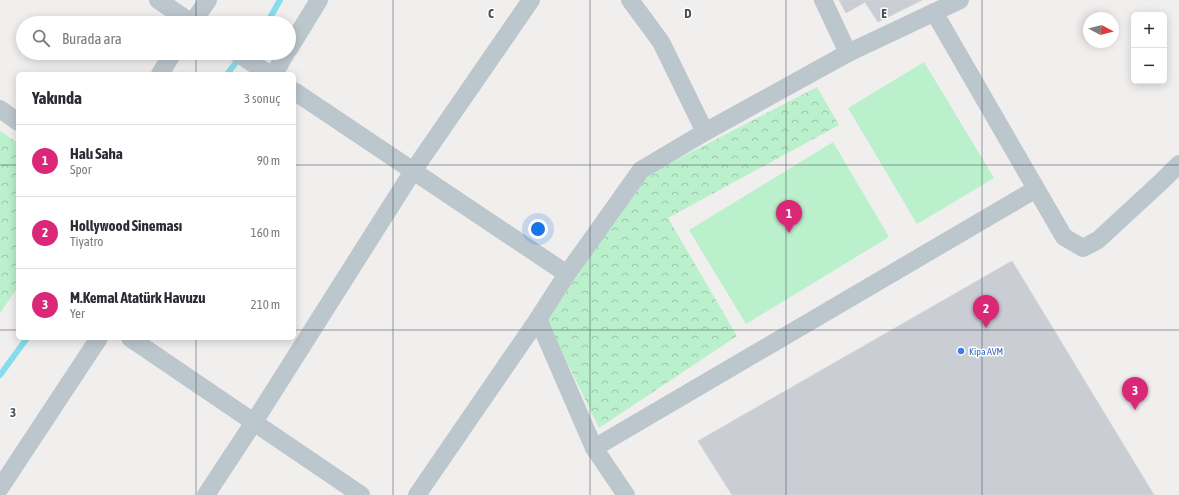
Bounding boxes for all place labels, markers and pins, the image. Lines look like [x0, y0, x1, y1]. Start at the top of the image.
pin: 1 [776, 200, 802, 233]
pin: 2 [973, 295, 999, 328]
marker: Kipa AVM [956, 346, 966, 356]
place label: Kipa AVM [969, 346, 1003, 357]
pin: 3 [1122, 377, 1148, 410]

